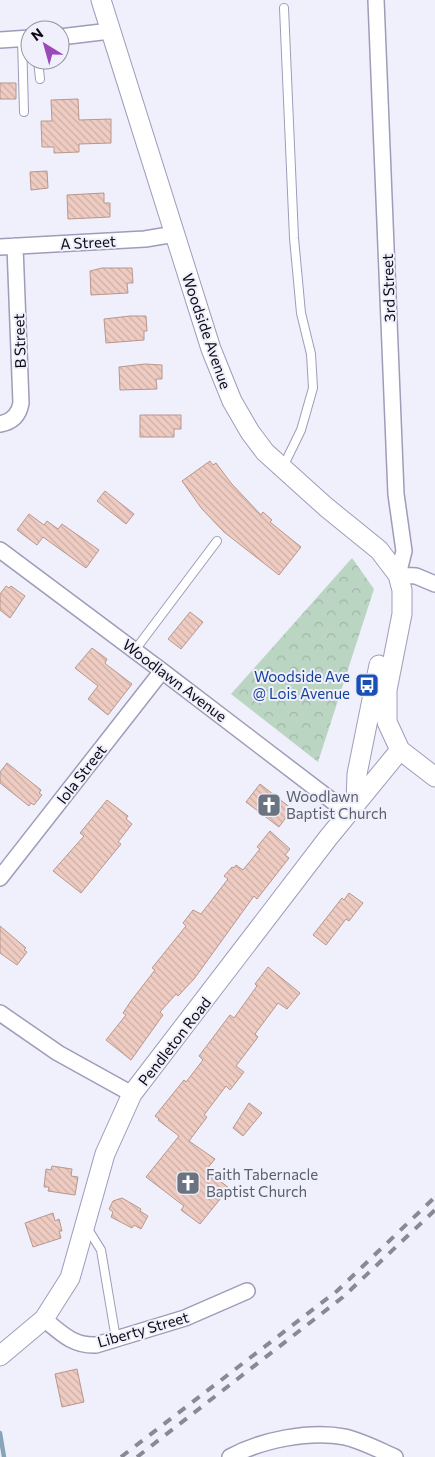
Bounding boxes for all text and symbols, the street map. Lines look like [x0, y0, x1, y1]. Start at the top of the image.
north arrow [20, 20, 70, 70]
text: N [28, 24, 46, 44]
street label: A Street [60, 232, 116, 252]
street label: 3rd Street [378, 254, 398, 322]
street label: Woodside Avenue [179, 271, 235, 391]
street label: B Street [9, 313, 29, 369]
street label: Woodlawn Avenue [119, 635, 231, 725]
place label: Woodside Ave @ Lois Avenue [253, 667, 350, 702]
bus stop icon: Woodside Ave @ Lois Avenue [354, 672, 380, 698]
street label: Iola Street [52, 741, 110, 807]
place label: Woodlawn Baptist Church [286, 787, 387, 822]
church icon: Woodlawn Baptist Church [256, 792, 282, 818]
street label: Pendleton Road [134, 993, 214, 1089]
place label: Faith Tabernacle Baptist Church [206, 1165, 318, 1200]
church icon: Faith Tabernacle Baptist Church [175, 1170, 201, 1196]
street label: Liberty Street [95, 1307, 191, 1351]

